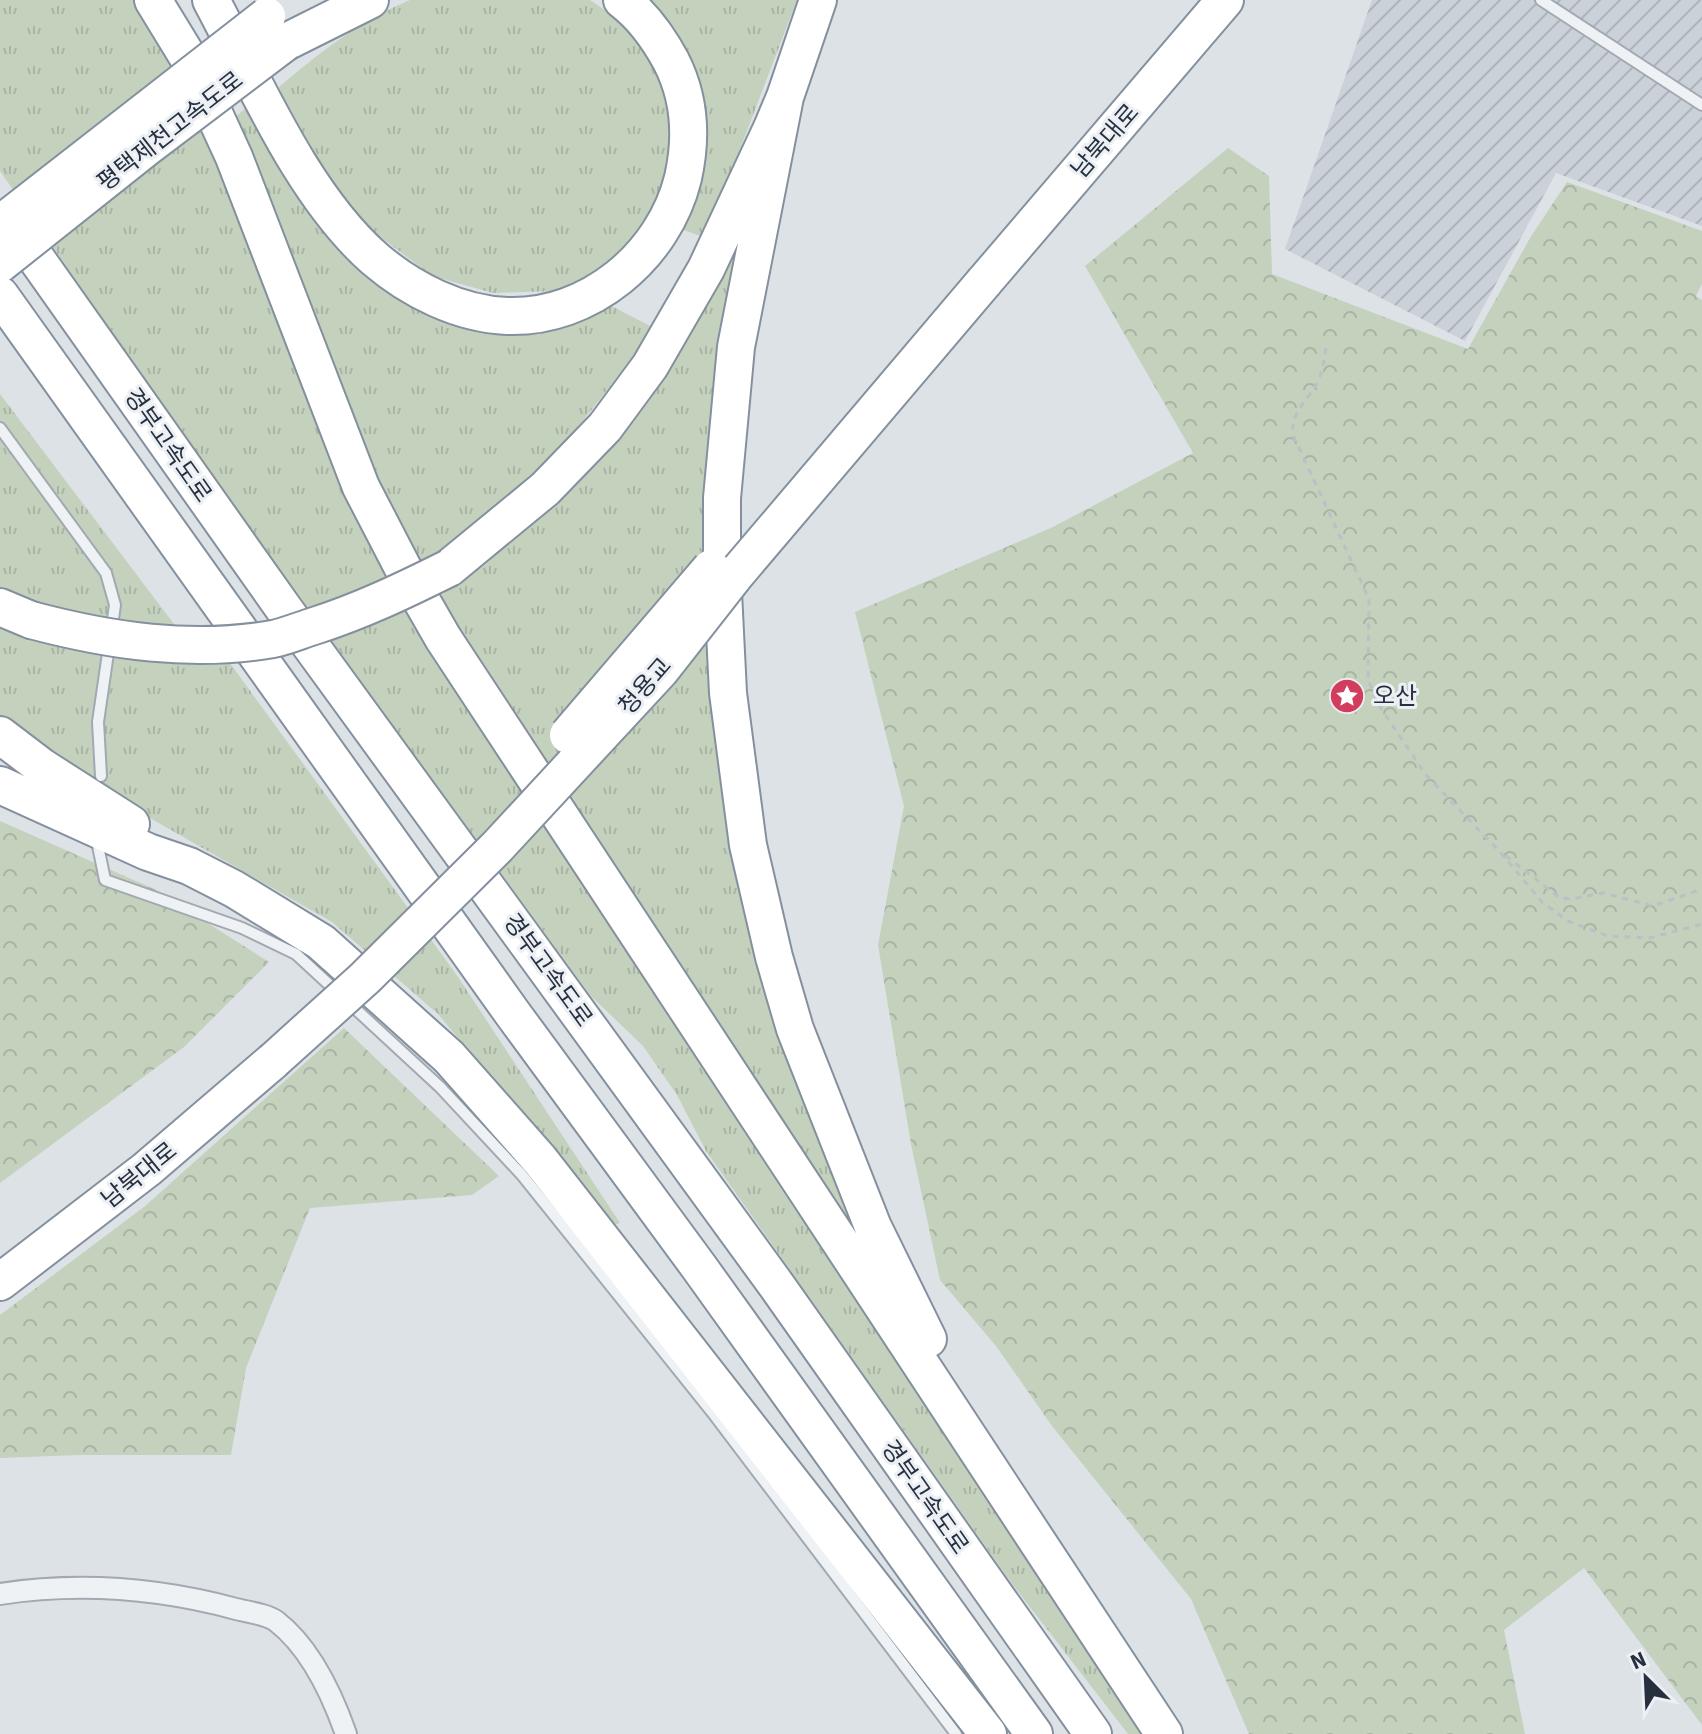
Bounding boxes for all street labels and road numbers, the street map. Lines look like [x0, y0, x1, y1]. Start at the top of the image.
street label: 평택제천고속도로 [90, 63, 251, 200]
street label: 남북대로 [1063, 97, 1148, 186]
street label: 경부고속도로 [115, 381, 220, 510]
street label: 청용교 [610, 650, 680, 723]
street label: 경부고속도로 [495, 906, 601, 1034]
street label: 남북대로 [94, 1134, 185, 1217]
street label: 경부고속도로 [872, 1433, 977, 1562]

